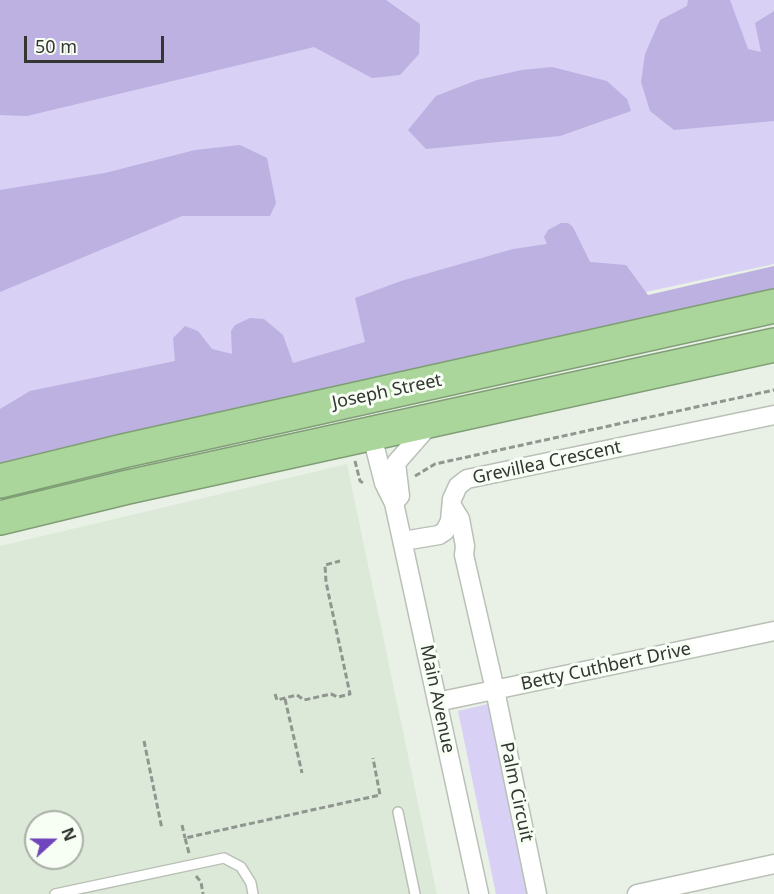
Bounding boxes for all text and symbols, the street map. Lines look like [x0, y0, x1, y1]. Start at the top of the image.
scale bar [27, 24, 166, 62]
text: 50 m [35, 34, 77, 58]
street label: Joseph Street [330, 370, 444, 414]
street label: Grevillea Crescent [471, 437, 623, 489]
street label: Betty Cuthbert Drive [519, 638, 693, 696]
street label: Main Avenue [415, 643, 459, 755]
street label: Palm Circuit [495, 740, 537, 844]
north arrow [24, 810, 84, 870]
text: N [56, 824, 82, 844]

